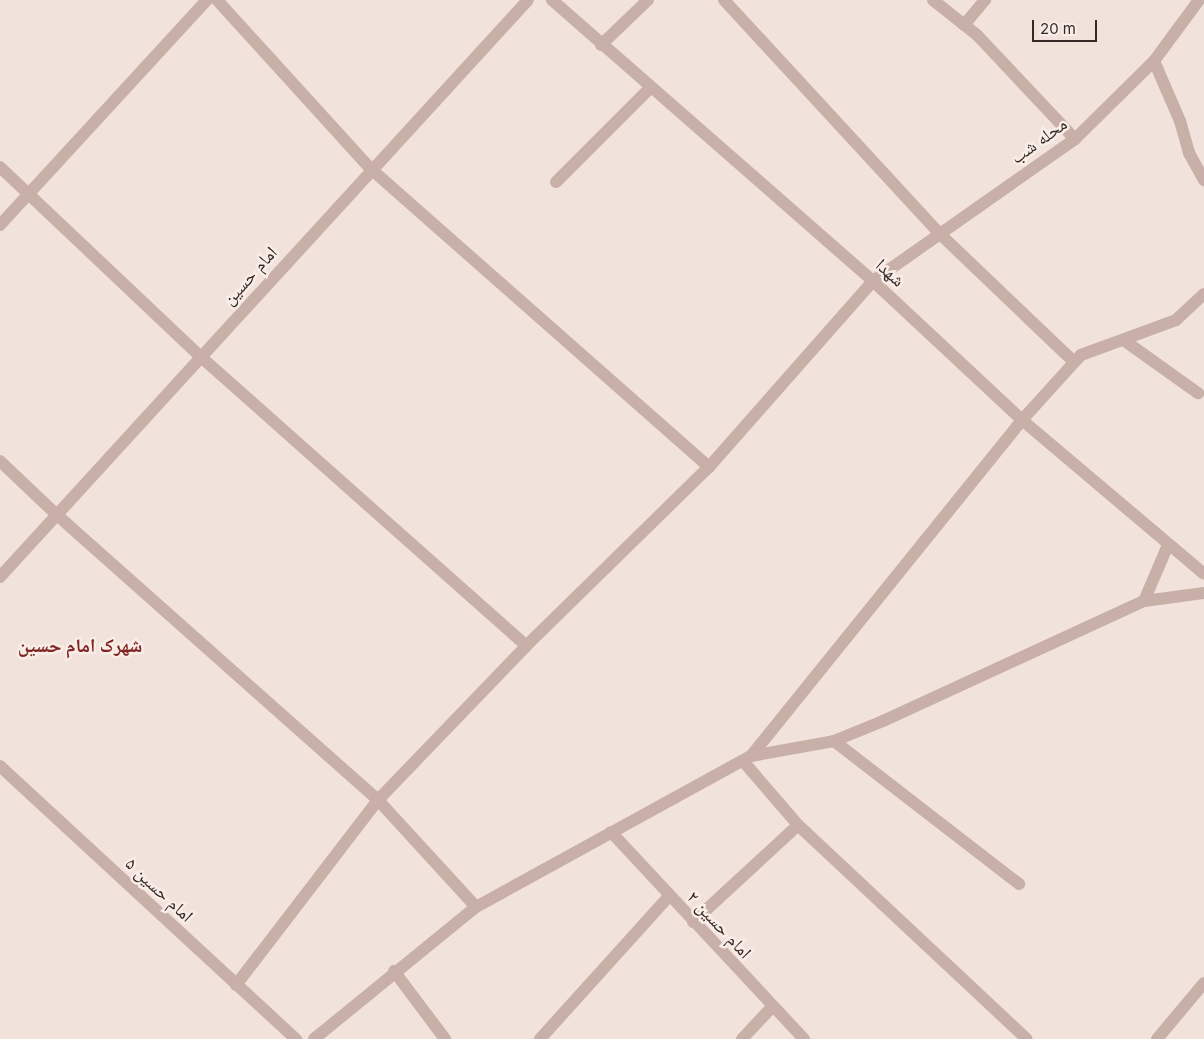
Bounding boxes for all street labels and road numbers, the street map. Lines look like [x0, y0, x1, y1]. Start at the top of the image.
street label: محله شب [1007, 113, 1071, 169]
street label: امام حسین [218, 242, 282, 310]
street label: شهدا [871, 254, 909, 292]
street label: امام حسین ۵ [121, 853, 197, 927]
street label: امام حسین ۲ [682, 887, 756, 963]

